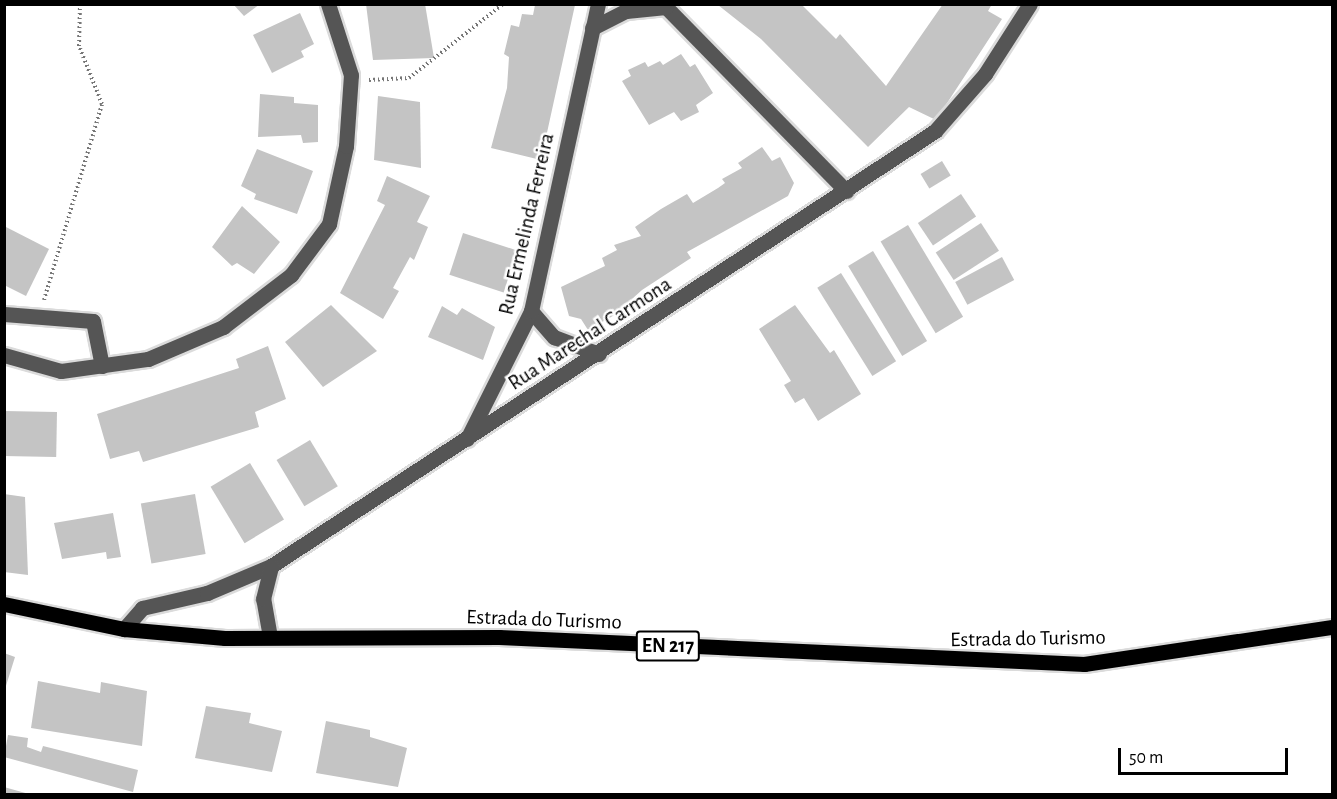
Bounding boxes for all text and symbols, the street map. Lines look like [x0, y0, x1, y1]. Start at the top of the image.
street label: Rua Ermelinda Ferreira [494, 131, 560, 317]
street label: Rua Marechal Carmona [504, 272, 676, 396]
street label: Estrada do Turismo [466, 605, 622, 635]
street label: Estrada do Turismo [950, 625, 1106, 653]
road number: EN 217 [635, 629, 701, 663]
scale bar [1121, 736, 1290, 774]
text: 50 m [1129, 749, 1163, 767]

